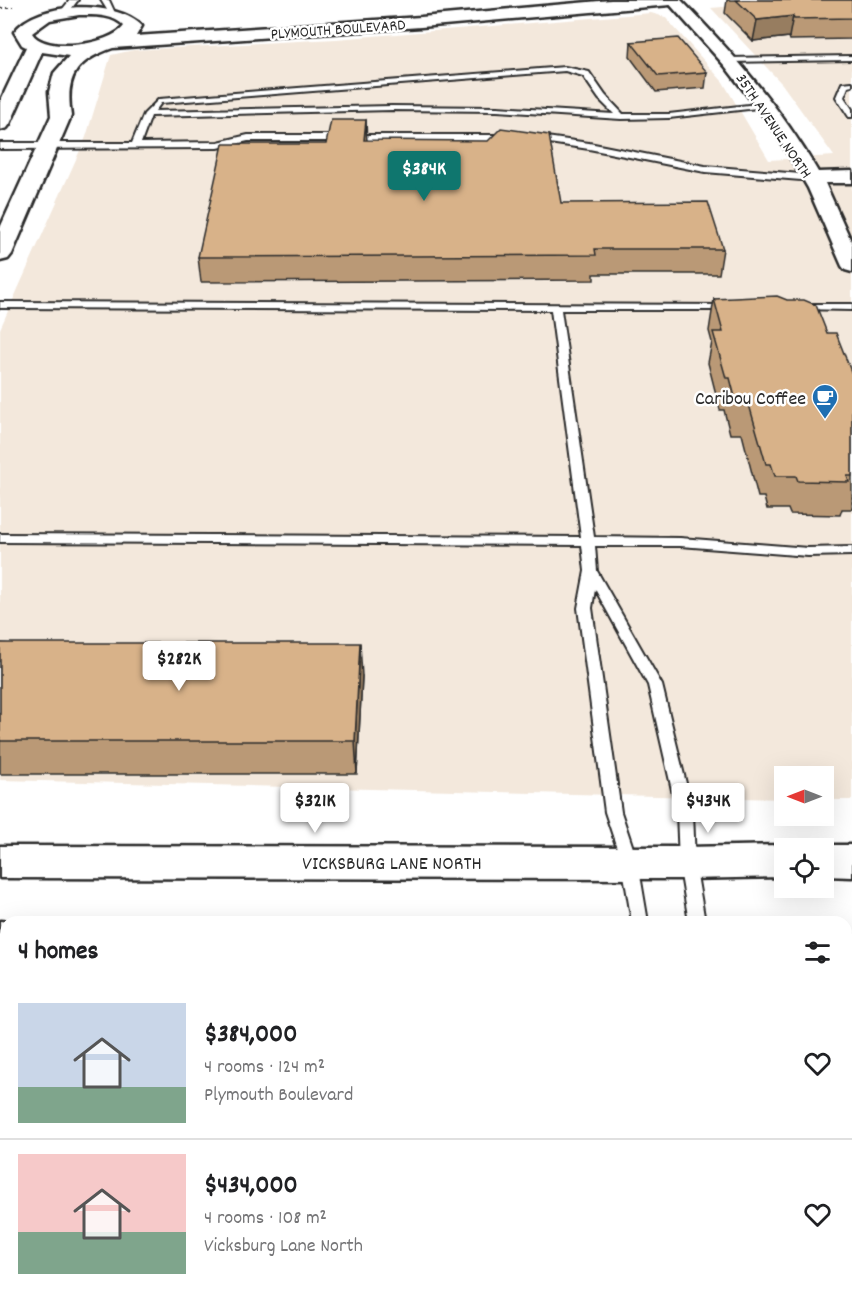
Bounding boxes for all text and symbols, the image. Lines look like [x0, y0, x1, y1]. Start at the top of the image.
street label: PLYMOUTH BOULEVARD [270, 14, 406, 47]
street label: 35TH AVENUE NORTH [729, 69, 817, 184]
pin: $384K [382, 151, 466, 202]
text: $384K [402, 156, 446, 184]
cafe icon: Caribou Coffee [810, 382, 840, 420]
place label: Caribou Coffee [695, 386, 806, 414]
pin: $282K [137, 641, 221, 692]
text: $282K [157, 646, 201, 674]
north arrow [774, 766, 834, 826]
map controls [774, 766, 834, 898]
pin: $321K [273, 783, 357, 834]
pin: $434K [666, 783, 750, 834]
text: $321K [294, 788, 336, 816]
text: $434K [686, 788, 730, 816]
button: locate [774, 838, 834, 898]
street label: VICKSBURG LANE NORTH [302, 851, 482, 879]
text: 4 homes [18, 934, 98, 971]
icon: filters [801, 936, 834, 969]
text: $384,000 [204, 1017, 297, 1054]
icon: home [66, 1027, 138, 1099]
icon: heart [801, 1047, 834, 1080]
text: 4 rooms · 124 m² [204, 1054, 325, 1082]
text: Plymouth Boulevard [204, 1082, 353, 1110]
text: $434,000 [204, 1168, 298, 1205]
icon: home [66, 1178, 138, 1250]
icon: heart [801, 1198, 834, 1231]
text: 4 rooms · 108 m² [204, 1205, 327, 1233]
text: Vicksburg Lane North [204, 1233, 363, 1261]

